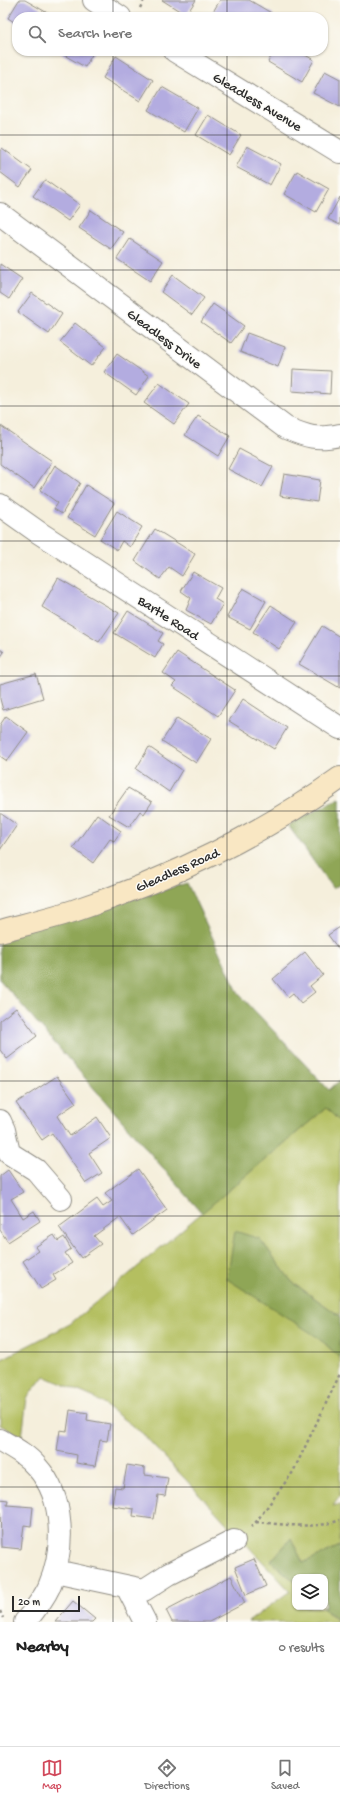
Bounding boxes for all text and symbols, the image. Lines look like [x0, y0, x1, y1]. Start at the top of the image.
search box [12, 12, 328, 56]
icon: search [26, 23, 48, 45]
text: Search here [58, 25, 132, 43]
street label: Gleadless Avenue [209, 70, 305, 137]
street label: Gleadless Drive [123, 306, 205, 374]
street label: Bartle Road [133, 592, 203, 646]
street label: Gleadless Road [134, 845, 224, 897]
map controls [292, 1574, 328, 1610]
button: layers [292, 1574, 328, 1610]
scale bar [12, 1594, 80, 1613]
text: 20 m [18, 1597, 40, 1609]
text: Nearby [16, 1638, 69, 1658]
text: 0 results [278, 1641, 324, 1656]
tab: Map [41, 1757, 63, 1793]
tab: Directions [145, 1757, 189, 1793]
tab: Saved [271, 1757, 299, 1793]

